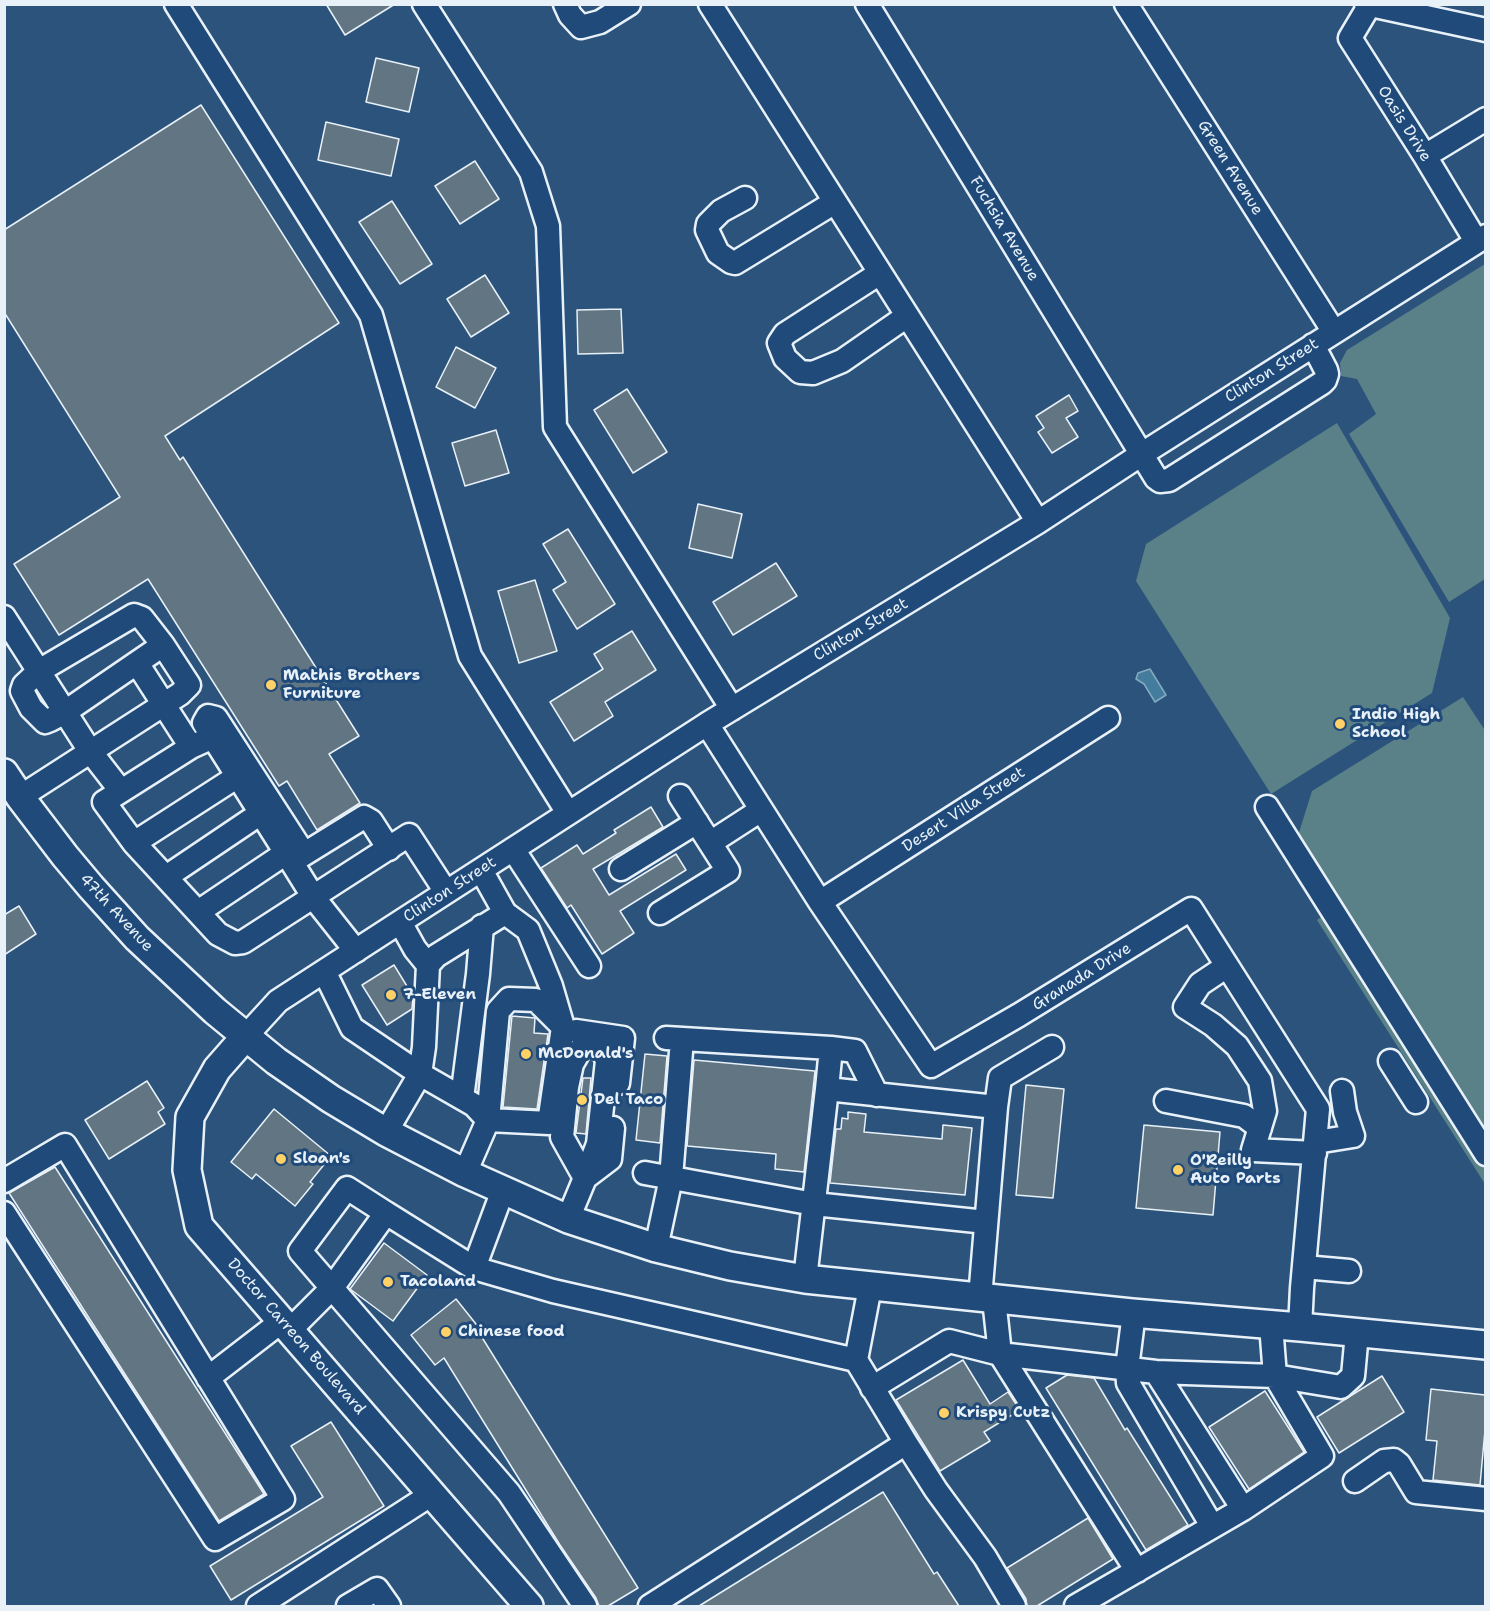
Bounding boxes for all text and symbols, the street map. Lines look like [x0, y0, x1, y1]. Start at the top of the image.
street label: Oasis Drive [1373, 83, 1435, 165]
street label: Green Avenue [1193, 117, 1267, 219]
street label: Fuchsia Avenue [965, 173, 1043, 285]
street label: Clinton Street [1222, 335, 1322, 407]
street label: Clinton Street [810, 594, 912, 666]
place label: Mathis Brothers Furniture [283, 666, 420, 704]
marker: Mathis Brothers Furniture [264, 678, 278, 692]
place label: Indio High School [1352, 705, 1440, 743]
marker: Indio High School [1333, 717, 1347, 731]
street label: Desert Villa Street [899, 763, 1029, 857]
street label: Clinton Street [400, 853, 500, 927]
street label: 47th Avenue [75, 870, 157, 956]
street label: Granada Drive [1029, 939, 1135, 1015]
place label: 7-Eleven [403, 985, 476, 1005]
marker: 7-Eleven [384, 988, 398, 1002]
place label: McDonald's [538, 1044, 633, 1064]
marker: McDonald's [519, 1047, 533, 1061]
place label: Del Taco [594, 1090, 663, 1110]
marker: Del Taco [575, 1093, 589, 1107]
place label: Sloan's [293, 1149, 351, 1169]
place label: O'Reilly Auto Parts [1190, 1151, 1281, 1189]
marker: Sloan's [274, 1152, 288, 1166]
marker: O'Reilly Auto Parts [1171, 1163, 1185, 1177]
street label: Doctor Carreon Boulevard [223, 1255, 369, 1419]
place label: Tacoland [400, 1272, 476, 1292]
marker: Tacoland [381, 1275, 395, 1289]
place label: Chinese food [458, 1322, 565, 1342]
marker: Chinese food [439, 1325, 453, 1339]
place label: Krispy Cutz [956, 1403, 1050, 1423]
marker: Krispy Cutz [937, 1406, 951, 1420]

